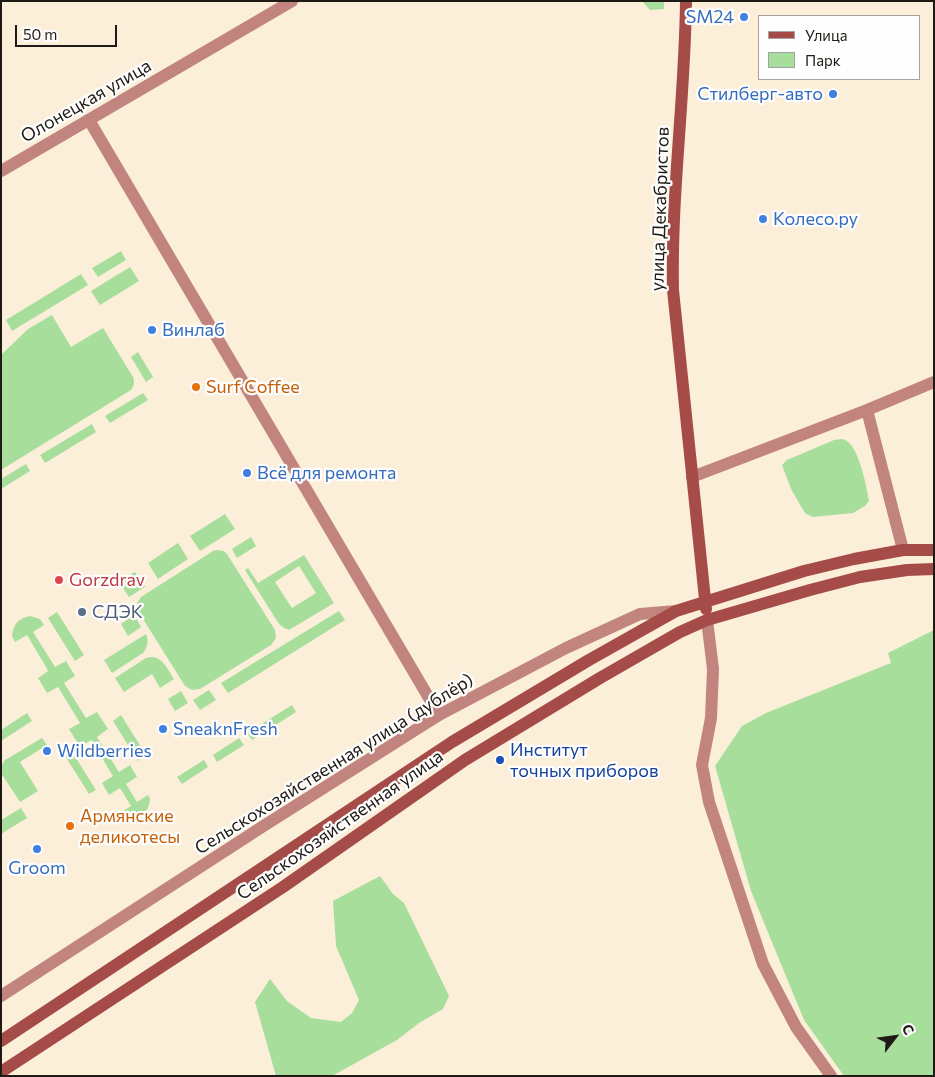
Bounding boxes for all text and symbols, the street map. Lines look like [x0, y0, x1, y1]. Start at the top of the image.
place label: SM24 [686, 6, 734, 28]
marker: SM24 [738, 11, 750, 23]
scale bar [18, 15, 120, 47]
legend [758, 15, 920, 80]
text: 50 m [23, 25, 57, 43]
text: Улица [805, 26, 847, 44]
text: Парк [805, 51, 841, 69]
street label: Олонецкая улица [17, 55, 155, 147]
place label: Стилберг-авто [697, 83, 823, 105]
marker: Стилберг-авто [827, 88, 839, 100]
street label: улица Декабристов [646, 126, 674, 292]
place label: Колесо.ру [773, 208, 858, 230]
marker: Колесо.ру [757, 213, 769, 225]
place label: Винлаб [162, 319, 225, 341]
marker: Винлаб [146, 324, 158, 336]
place label: Surf Coffee [206, 376, 300, 398]
marker: Surf Coffee [190, 381, 202, 393]
place label: Всё для ремонта [257, 462, 396, 484]
marker: Всё для ремонта [241, 467, 253, 479]
place label: Gorzdrav [69, 569, 145, 591]
marker: Gorzdrav [53, 574, 65, 586]
place label: СДЭК [92, 601, 143, 623]
marker: СДЭК [76, 606, 88, 618]
street label: Сельскохозяйственная улица (дублёр) [191, 669, 477, 859]
place label: SneaknFresh [173, 718, 278, 740]
marker: SneaknFresh [157, 723, 169, 735]
place label: Институт точных приборов [510, 739, 659, 782]
place label: Wildberries [57, 740, 152, 762]
marker: Wildberries [41, 745, 53, 757]
street label: Сельскохозяйственная улица [233, 745, 447, 905]
marker: Институт точных приборов [494, 754, 506, 766]
place label: Армянские деликотесы [80, 805, 180, 848]
marker: Армянские деликотесы [64, 820, 76, 832]
marker: Groom [31, 843, 43, 855]
place label: Groom [8, 857, 66, 879]
north arrow [870, 1012, 920, 1062]
text: С [899, 1021, 918, 1038]

